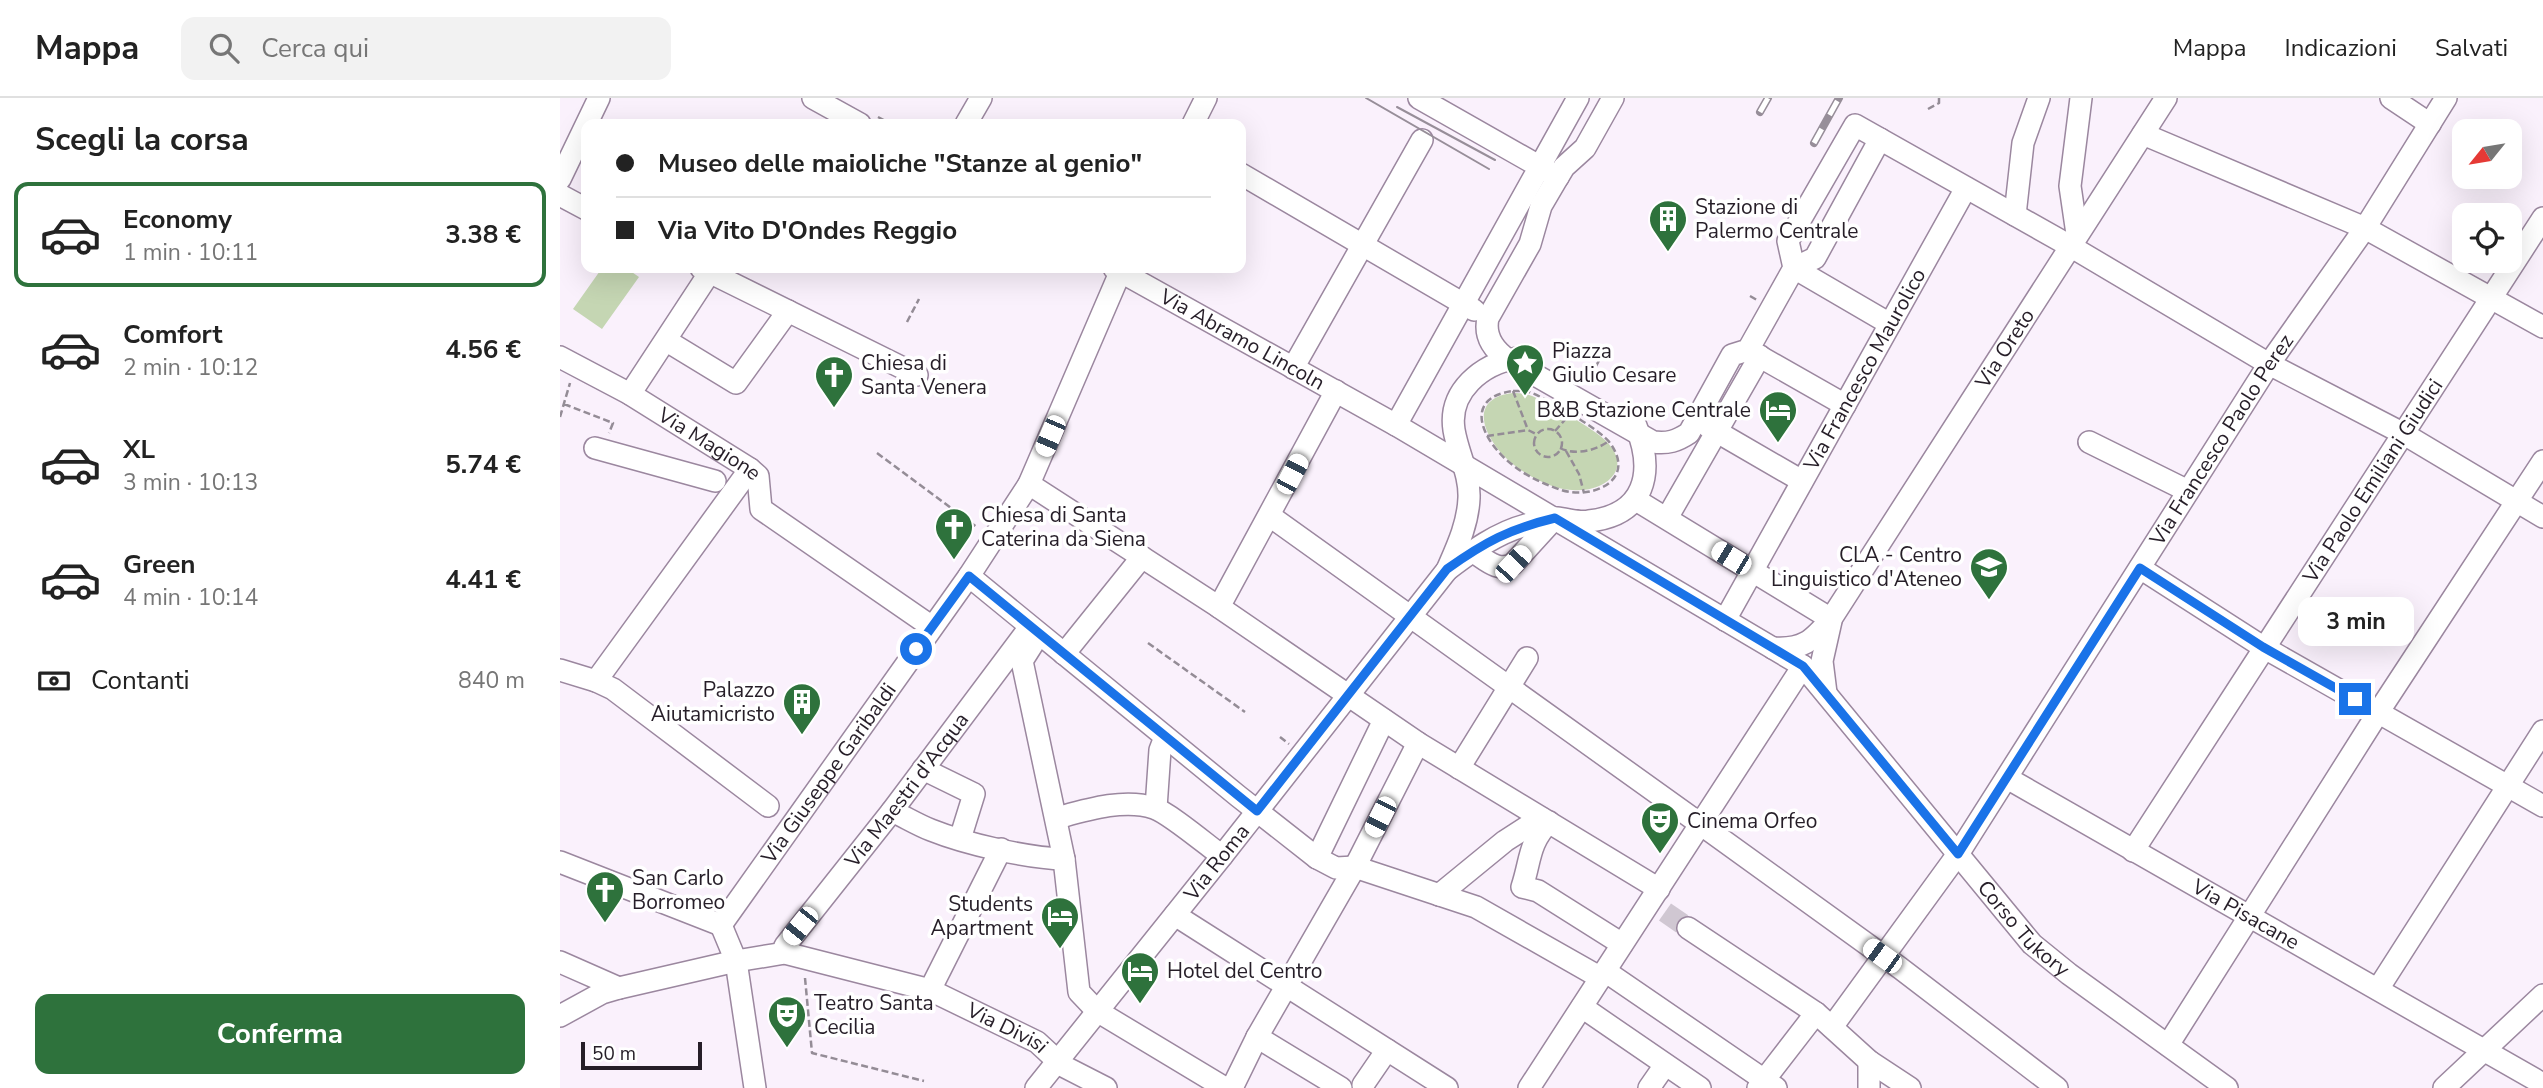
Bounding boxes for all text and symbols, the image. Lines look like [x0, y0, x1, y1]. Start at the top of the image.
search box [181, 17, 671, 80]
text: Mappa [35, 26, 139, 71]
icon: search [205, 29, 243, 67]
text: Cerca qui [261, 31, 369, 66]
text: Mappa [2173, 32, 2247, 64]
text: Indicazioni [2285, 32, 2397, 64]
text: Salvati [2435, 32, 2508, 64]
text: Scegli la corsa [35, 118, 249, 161]
north arrow [2452, 119, 2522, 189]
map controls [2452, 119, 2522, 273]
text: Museo delle maioliche "Stanze al genio" [658, 146, 1142, 181]
place label: Stazione di Palermo Centrale [1695, 193, 1858, 245]
building icon: Stazione di Palermo Centrale [1647, 198, 1689, 253]
text: Economy [123, 202, 232, 237]
icon: car [39, 203, 102, 266]
button: locate [2452, 203, 2522, 273]
text: Via Vito D'Ondes Reggio [658, 213, 957, 248]
text: 3.38 € [445, 217, 521, 252]
text: 1 min · 10:11 [123, 237, 258, 268]
street label: Via Francesco Maurolico [1797, 263, 1932, 476]
street label: Via Abramo Lincoln [1154, 282, 1330, 397]
street label: Via Oreto [1968, 303, 2041, 395]
text: Comfort [123, 317, 223, 352]
icon: car [39, 318, 102, 381]
street label: Via Francesco Paolo Perez [2143, 328, 2300, 552]
text: 4.56 € [445, 332, 521, 367]
place label: Piazza Giulio Cesare [1552, 337, 1676, 389]
place icon: Piazza Giulio Cesare [1504, 342, 1546, 397]
place label: Chiesa di Santa Venera [861, 349, 987, 401]
text: 2 min · 10:12 [123, 352, 258, 383]
church icon: Chiesa di Santa Venera [813, 354, 855, 409]
street label: Via Paolo Emiliani Giudici [2296, 373, 2449, 589]
hotel icon: B&B Stazione Centrale [1757, 389, 1799, 444]
place label: B&B Stazione Centrale [1537, 396, 1751, 424]
street label: Via Magione [652, 400, 767, 487]
car [1033, 413, 1068, 459]
text: XL [123, 432, 155, 467]
icon: car [39, 433, 102, 496]
text: 5.74 € [445, 447, 521, 482]
car [1273, 451, 1312, 497]
text: 3 min · 10:13 [123, 467, 258, 498]
place label: Chiesa di Santa Caterina da Siena [981, 501, 1146, 553]
church icon: Chiesa di Santa Caterina da Siena [933, 506, 975, 561]
car [1708, 538, 1755, 578]
car [1491, 541, 1536, 587]
place label: CLA - Centro Linguistico d'Ateneo [1771, 541, 1962, 593]
school or university icon: CLA - Centro Linguistico d'Ateneo [1968, 546, 2010, 601]
text: Green [123, 547, 196, 582]
icon: car [39, 548, 102, 611]
text: 4.41 € [445, 562, 521, 597]
text: 4 min · 10:14 [123, 582, 258, 613]
callout: 3 min [2297, 598, 2413, 646]
text: 3 min [2326, 606, 2386, 637]
route start [900, 633, 932, 665]
icon: cash [35, 662, 73, 700]
text: Contanti [91, 663, 190, 698]
text: 840 m [458, 665, 525, 696]
place label: Palazzo Aiutamicristo [651, 676, 775, 728]
street label: Via Giuseppe Garibaldi [754, 677, 903, 870]
building icon: Palazzo Aiutamicristo [781, 681, 823, 736]
route end [2339, 683, 2371, 715]
street label: Via Maestri d'Acqua [838, 707, 975, 874]
car [1362, 794, 1399, 840]
theatre icon: Cinema Orfeo [1639, 800, 1681, 855]
place label: Cinema Orfeo [1687, 807, 1817, 835]
street label: Via Roma [1177, 818, 1256, 907]
place label: San Carlo Borromeo [632, 864, 725, 916]
church icon: San Carlo Borromeo [584, 869, 626, 924]
street label: Via Pisacane [2186, 872, 2305, 956]
street label: Corso Tukory [1971, 874, 2076, 983]
place label: Students Apartment [930, 890, 1034, 942]
hotel icon: Students Apartment [1039, 895, 1081, 950]
car [779, 903, 822, 949]
car [1859, 935, 1906, 977]
hotel icon: Hotel del Centro [1119, 950, 1161, 1005]
place label: Hotel del Centro [1167, 957, 1323, 985]
place label: Teatro Santa Cecilia [814, 989, 934, 1041]
button: Conferma [35, 994, 525, 1074]
theatre icon: Teatro Santa Cecilia [766, 994, 808, 1049]
street label: Via Divisi [961, 996, 1054, 1059]
scale bar [581, 1039, 702, 1071]
text: 50 m [592, 1041, 636, 1067]

